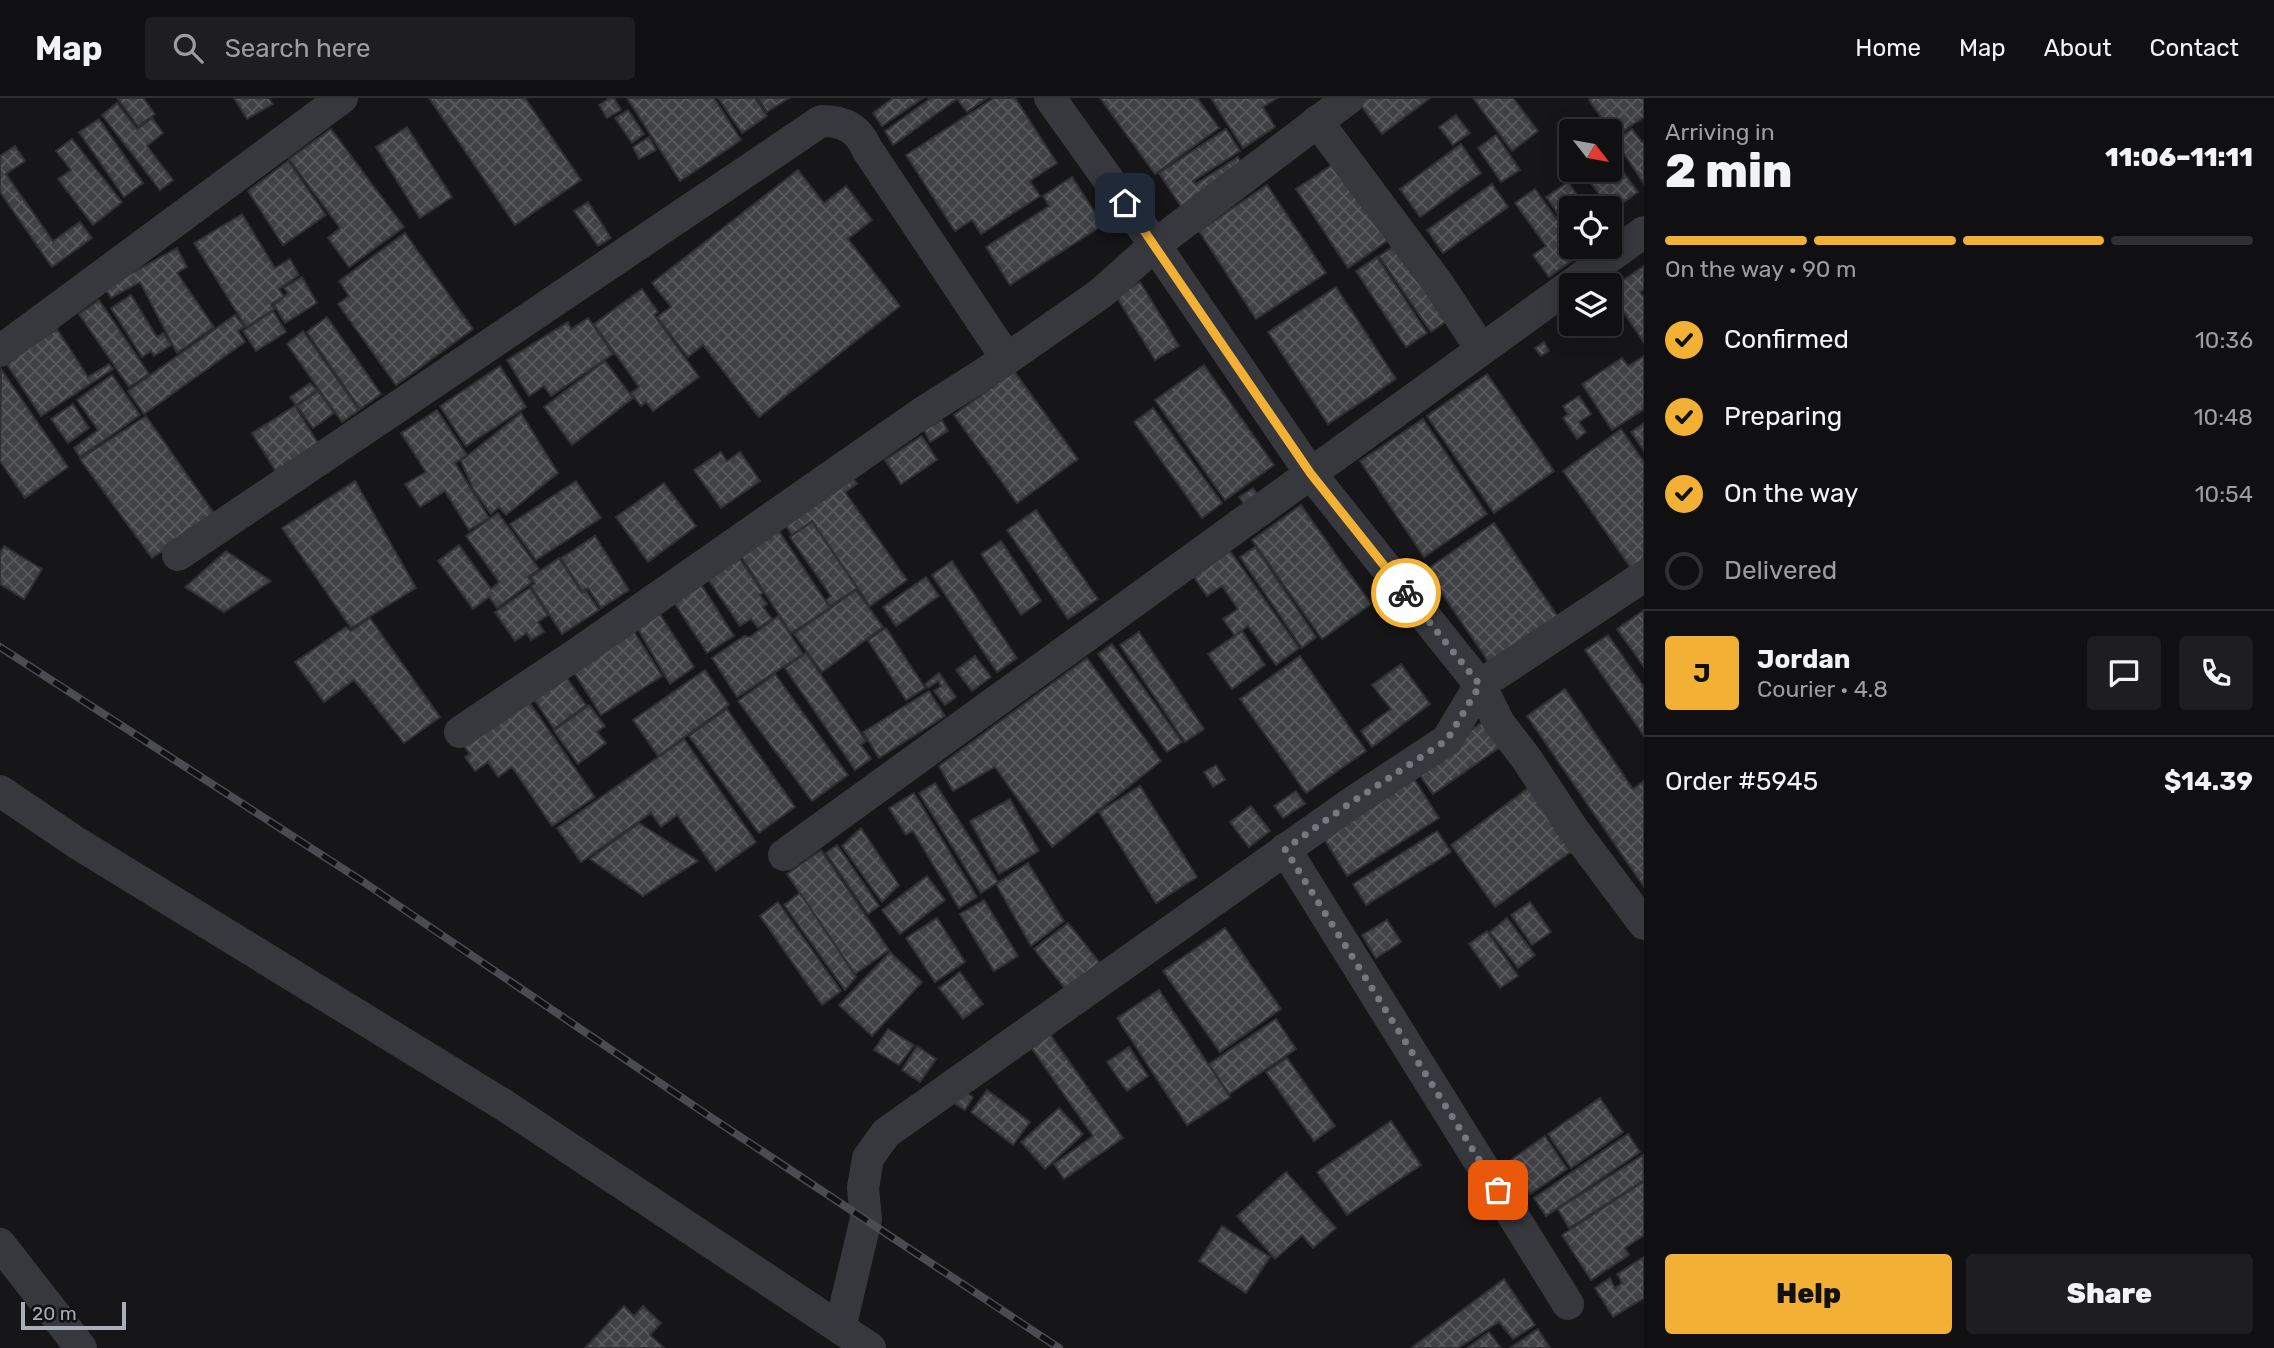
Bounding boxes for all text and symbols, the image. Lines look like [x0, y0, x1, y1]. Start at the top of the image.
search box [145, 17, 635, 80]
text: Map [35, 29, 103, 68]
icon: search [169, 29, 207, 67]
text: Search here [225, 33, 370, 64]
text: Home [1855, 34, 1921, 62]
text: Map [1959, 34, 2006, 62]
text: About [2044, 34, 2112, 62]
text: Contact [2150, 34, 2239, 62]
text: Arriving in [1665, 118, 1775, 146]
north arrow [1559, 119, 1622, 182]
map controls [1559, 119, 1622, 336]
text: 11:06–11:11 [2105, 142, 2253, 173]
text: 2 min [1665, 144, 1792, 199]
pin [1095, 173, 1155, 233]
icon: home [1106, 184, 1144, 222]
button: locate [1559, 196, 1622, 259]
text: On the way · 90 m [1665, 255, 1856, 283]
button: layers [1559, 273, 1622, 336]
icon: check [1665, 321, 1703, 359]
text: Confirmed [1724, 324, 1849, 355]
text: 10:36 [2195, 326, 2253, 354]
icon: check [1665, 398, 1703, 436]
text: Preparing [1724, 401, 1842, 432]
text: 10:48 [2194, 403, 2253, 431]
icon: check [1665, 475, 1703, 513]
text: On the way [1724, 478, 1858, 509]
text: 10:54 [2195, 480, 2253, 508]
text: Delivered [1724, 555, 1837, 586]
courier [1371, 558, 1441, 628]
icon: bike [1387, 574, 1425, 612]
button: chat [2087, 636, 2161, 710]
button: phone [2179, 636, 2253, 710]
text: Jordan [1757, 644, 1850, 675]
text: J [1693, 658, 1711, 689]
text: Courier · 4.8 [1757, 675, 1888, 703]
text: Order #5945 [1665, 766, 1818, 797]
text: $14.39 [2164, 766, 2253, 797]
pin [1468, 1160, 1528, 1220]
icon: bag [1479, 1171, 1517, 1209]
button: Help [1665, 1254, 1952, 1334]
button: Share [1966, 1254, 2253, 1334]
scale bar [21, 1299, 126, 1331]
text: 20 m [32, 1302, 77, 1325]

